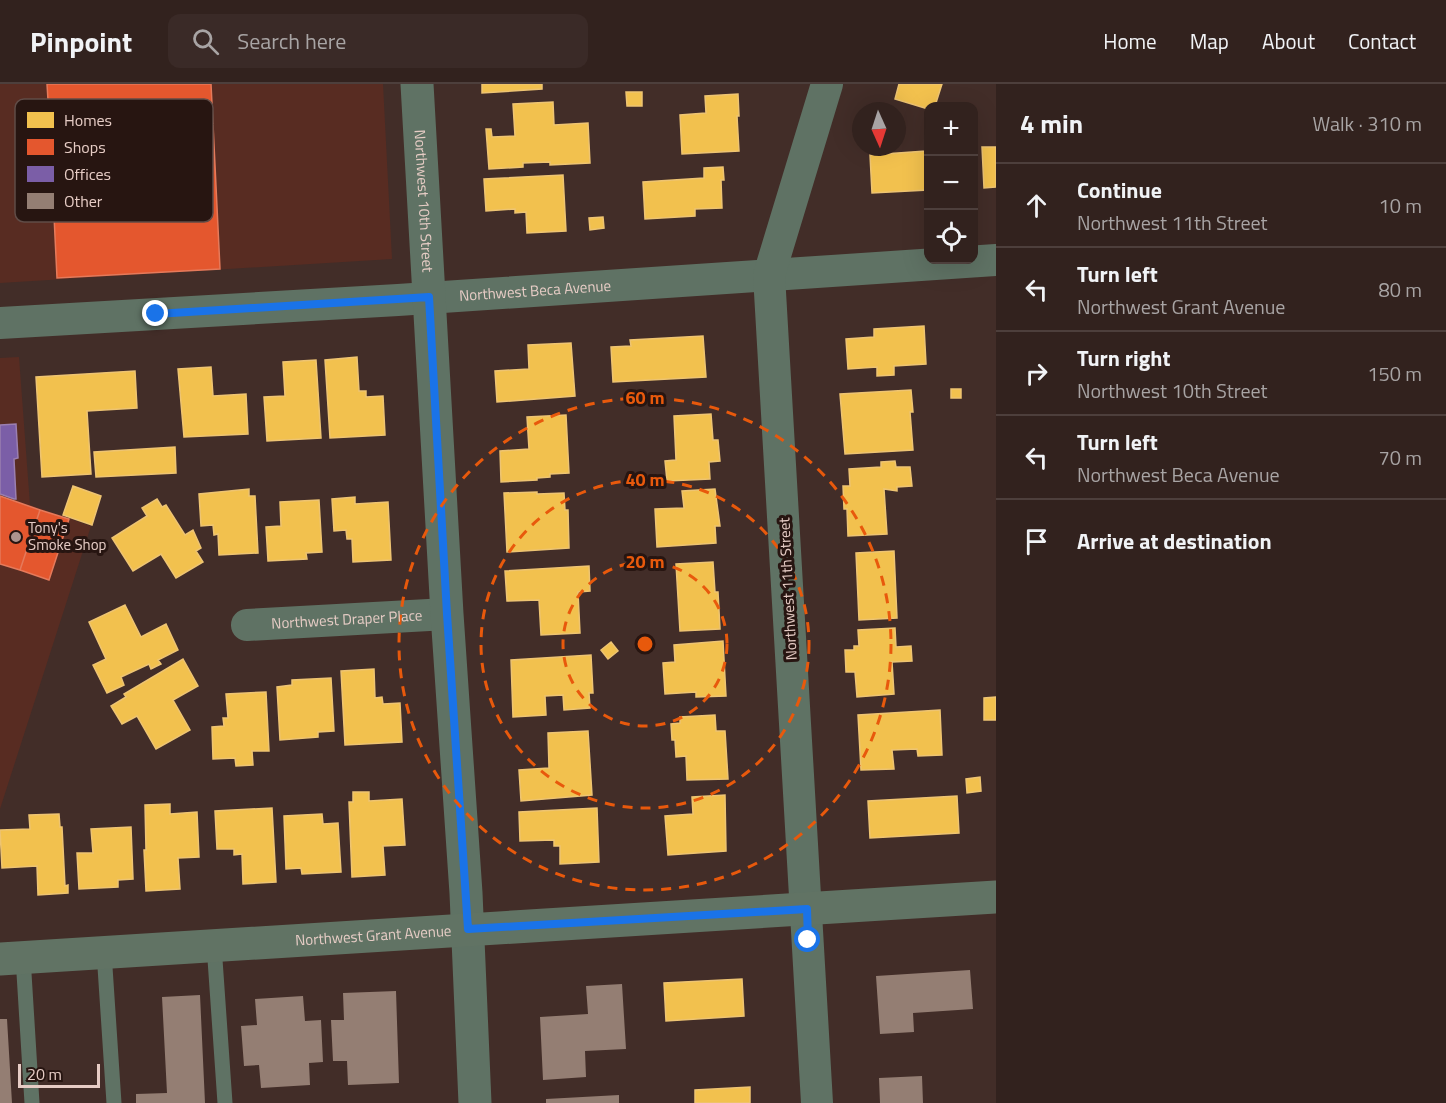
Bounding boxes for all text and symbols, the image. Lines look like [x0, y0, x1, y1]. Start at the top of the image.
search box [168, 14, 588, 68]
text: Pinpoint [30, 20, 132, 63]
text: Search here [237, 24, 346, 58]
icon: search [189, 25, 222, 58]
text: Home [1103, 25, 1157, 57]
text: Map [1190, 25, 1229, 57]
text: About [1262, 25, 1315, 57]
text: Contact [1348, 25, 1416, 57]
legend [15, 99, 213, 222]
north arrow [852, 102, 906, 156]
map controls [924, 102, 978, 264]
button: + [924, 102, 978, 156]
text: 4 min [1020, 104, 1083, 143]
text: Homes [64, 108, 112, 132]
text: Walk · 310 m [1313, 108, 1422, 139]
street label: Northwest 10th Street [409, 129, 440, 274]
text: Shops [64, 135, 106, 159]
button: − [924, 156, 978, 210]
text: Offices [64, 162, 111, 186]
text: Continue [1077, 173, 1162, 207]
text: Other [64, 189, 103, 213]
icon: ahead [1020, 189, 1053, 222]
text: 10 m [1378, 190, 1422, 221]
text: Northwest 11th Street [1077, 207, 1268, 238]
button: locate [924, 210, 978, 264]
text: Turn left [1077, 257, 1158, 291]
icon: left [1020, 273, 1053, 306]
street label: Northwest Beca Avenue [458, 274, 612, 307]
text: 80 m [1378, 274, 1422, 305]
text: Northwest Grant Avenue [1077, 291, 1285, 322]
route end [142, 300, 168, 326]
text: Turn right [1077, 341, 1171, 375]
icon: right [1020, 357, 1053, 390]
text: 150 m [1367, 358, 1422, 389]
text: Northwest 10th Street [1077, 375, 1268, 406]
text: 60 m [625, 384, 665, 411]
text: Turn left [1077, 425, 1158, 459]
icon: left [1020, 441, 1053, 474]
text: 70 m [1378, 442, 1422, 473]
text: Northwest Beca Avenue [1077, 459, 1280, 490]
text: 40 m [625, 466, 665, 493]
place label: Tony's Smoke Shop [28, 516, 107, 556]
street label: Northwest 11th Street [772, 516, 803, 661]
text: Arrive at destination [1077, 524, 1272, 558]
icon: arrive [1020, 525, 1053, 558]
marker: Tony's Smoke Shop [9, 530, 23, 544]
text: 20 m [625, 548, 665, 575]
street label: Northwest Draper Place [271, 603, 423, 635]
centre of rings [635, 634, 655, 654]
street label: Northwest Grant Avenue [294, 919, 452, 952]
route start [794, 926, 820, 952]
scale bar [18, 1061, 100, 1088]
text: 20 m [27, 1062, 62, 1086]

